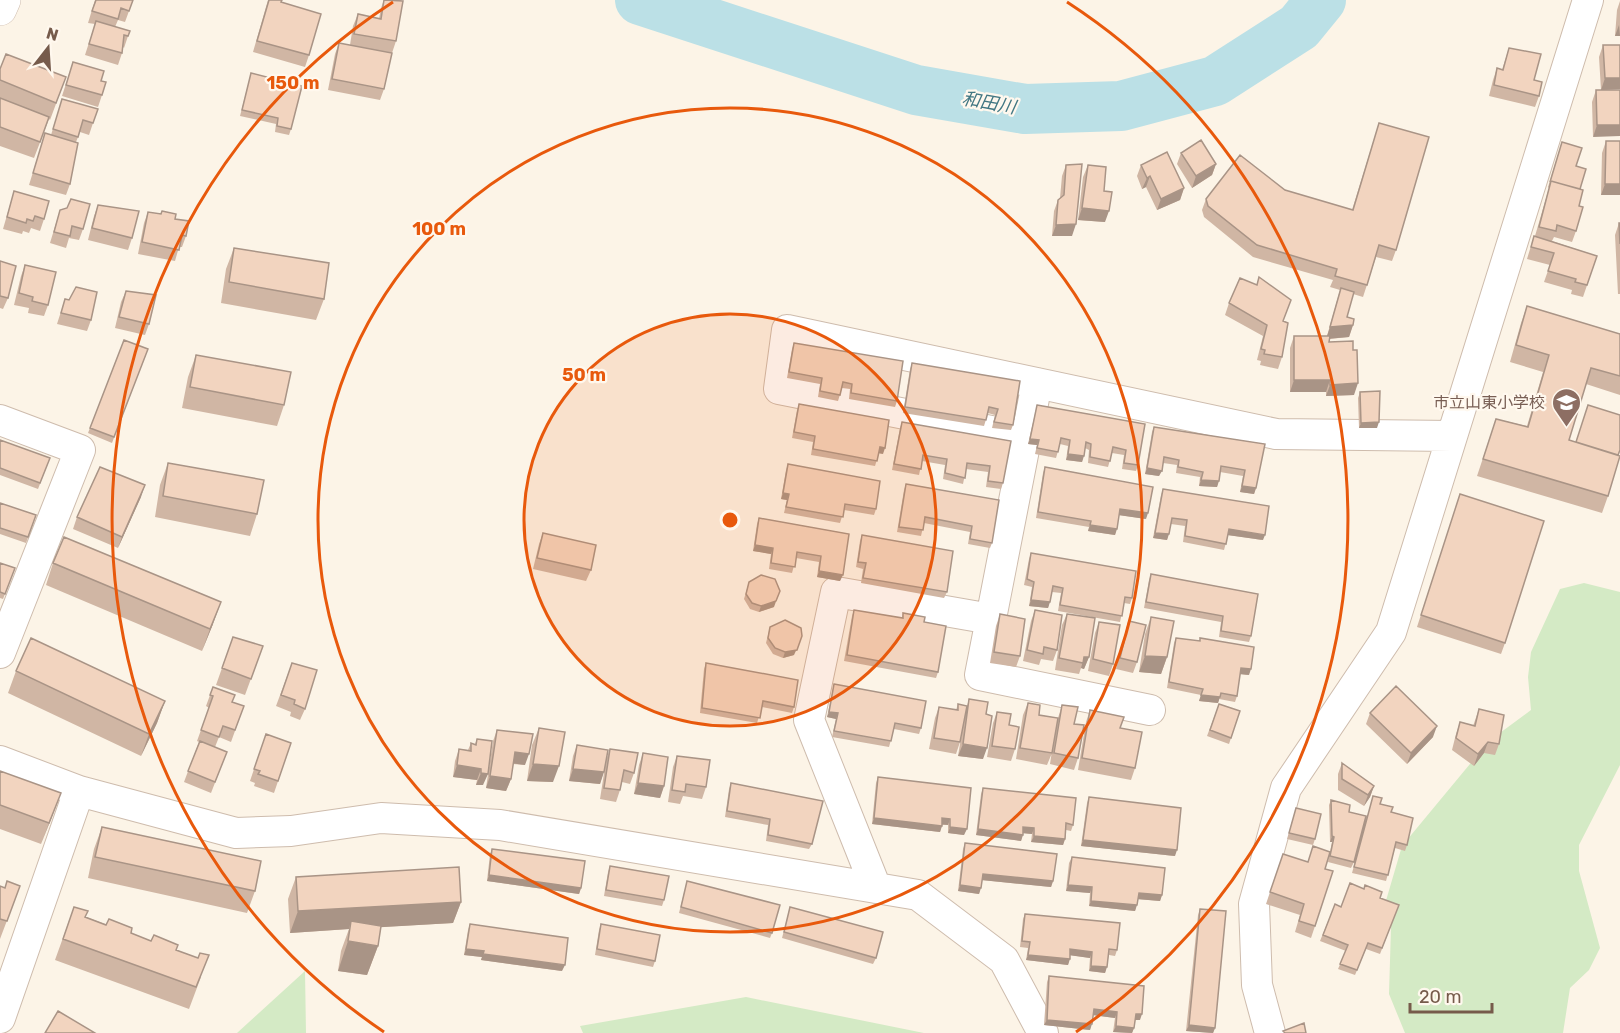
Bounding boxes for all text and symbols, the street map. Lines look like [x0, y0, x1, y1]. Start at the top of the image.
north arrow [18, 18, 78, 78]
text: N [44, 23, 61, 45]
text: 150 m [266, 72, 320, 94]
water label: 和田川 [961, 87, 1019, 119]
text: 100 m [412, 218, 466, 240]
text: 50 m [562, 364, 606, 386]
school or university icon: 市立山東小学校 [1550, 386, 1582, 428]
place label: 市立山東小学校 [1433, 393, 1545, 412]
centre of rings [720, 510, 740, 530]
scale bar [1410, 976, 1492, 1014]
text: 20 m [1419, 986, 1461, 1008]

